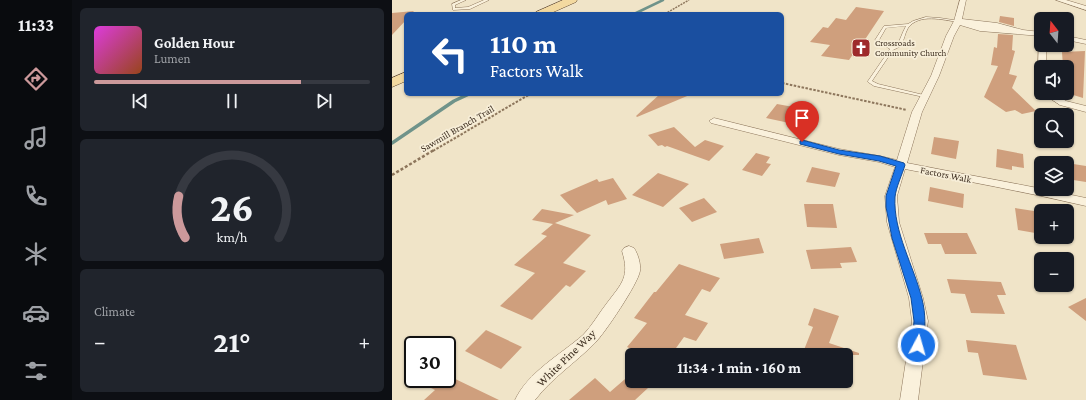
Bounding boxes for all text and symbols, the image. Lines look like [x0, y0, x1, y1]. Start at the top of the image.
north arrow [1034, 12, 1074, 52]
map controls [1034, 12, 1074, 292]
text: 11:33 [18, 15, 54, 35]
icon: left [424, 28, 476, 80]
text: 110 m [490, 28, 557, 59]
text: Golden Hour [154, 35, 235, 51]
church icon: Crossroads Community Church [850, 37, 872, 59]
place label: Crossroads Community Church [875, 38, 947, 58]
text: Lumen [154, 51, 190, 66]
button: sound [1034, 60, 1074, 100]
text: Factors Walk [490, 61, 583, 81]
icon: directions [22, 65, 50, 93]
icon: previous [129, 90, 151, 112]
icon: pause [221, 90, 243, 112]
icon: next [313, 90, 335, 112]
pin [785, 101, 819, 142]
street label: Sawmill Branch Trail [418, 103, 496, 154]
icon: arrive [791, 107, 813, 129]
button: search [1034, 108, 1074, 148]
icon: music [22, 124, 50, 152]
button: layers [1034, 156, 1074, 196]
street label: Factors Walk [919, 164, 973, 185]
icon: phone [22, 182, 50, 210]
text: 26 [210, 184, 254, 230]
button: + [1034, 204, 1074, 244]
text: km/h [217, 229, 248, 245]
icon: climate [22, 240, 50, 268]
button: − [1034, 252, 1074, 292]
icon: car [22, 299, 50, 327]
text: Climate [94, 304, 135, 319]
position arrow [897, 324, 939, 366]
text: 21° [213, 325, 251, 358]
street label: White Pine Way [534, 326, 599, 390]
text: − [94, 329, 106, 354]
text: + [358, 329, 370, 354]
speed limit sign: 30 [404, 336, 456, 388]
icon: filters [22, 357, 50, 385]
text: 11:34 · 1 min · 160 m [677, 360, 801, 376]

